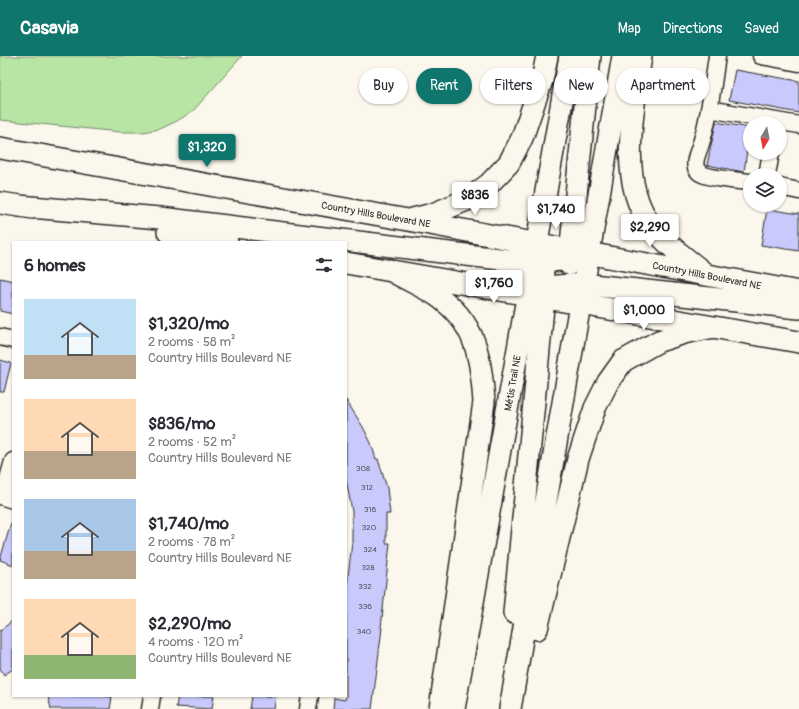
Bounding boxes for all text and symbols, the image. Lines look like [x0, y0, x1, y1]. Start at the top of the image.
text: Casavia [20, 16, 79, 40]
text: Map [618, 20, 641, 37]
text: Directions [663, 20, 722, 37]
text: Saved [744, 20, 779, 37]
chip: Buy [359, 68, 408, 104]
chip: Rent [416, 68, 472, 104]
chip: Filters [480, 68, 546, 104]
chip: New [554, 68, 608, 104]
chip: Apartment [616, 68, 709, 104]
north arrow [743, 116, 787, 160]
map controls [743, 116, 787, 212]
pin: $1,320 [174, 134, 240, 168]
text: $1,320 [188, 139, 226, 155]
button: layers [743, 168, 787, 212]
pin: $836 [451, 182, 499, 216]
text: $836 [461, 187, 489, 203]
pin: $1,740 [523, 196, 589, 230]
street label: Country Hills Boulevard NE [320, 199, 431, 230]
text: $1,740 [537, 201, 575, 217]
pin: $2,290 [617, 214, 683, 248]
text: $2,290 [630, 219, 670, 235]
icon: filters [313, 254, 335, 276]
text: 6 homes [24, 255, 85, 276]
street label: Country Hills Boulevard NE [651, 260, 762, 292]
pin: $1,760 [461, 270, 527, 304]
text: $1,760 [475, 275, 513, 291]
pin: $1,000 [611, 297, 677, 331]
text: $1,000 [623, 302, 665, 318]
text: $1,320/mo [148, 313, 229, 334]
icon: home [56, 315, 104, 363]
text: 2 rooms · 58 m² [148, 334, 235, 350]
text: Country Hills Boulevard NE [148, 350, 292, 366]
street label: Métis Trail NE [502, 354, 524, 412]
text: $836/mo [148, 413, 216, 434]
icon: home [56, 415, 104, 463]
text: 2 rooms · 52 m² [148, 434, 236, 450]
text: Country Hills Boulevard NE [148, 450, 292, 466]
house number: 308 [356, 464, 370, 473]
house number: 312 [361, 483, 374, 492]
house number: 316 [364, 505, 376, 514]
text: $1,740/mo [148, 513, 229, 534]
icon: home [56, 515, 104, 563]
house number: 320 [362, 523, 377, 532]
text: 2 rooms · 78 m² [148, 534, 235, 550]
house number: 324 [363, 545, 377, 554]
text: Country Hills Boulevard NE [148, 550, 292, 566]
house number: 328 [362, 563, 374, 572]
house number: 332 [358, 582, 372, 591]
house number: 336 [358, 602, 372, 611]
text: $2,290/mo [148, 613, 231, 634]
icon: home [56, 615, 104, 663]
house number: 340 [357, 627, 372, 636]
text: 4 rooms · 120 m² [148, 634, 243, 650]
text: Country Hills Boulevard NE [148, 650, 292, 666]

